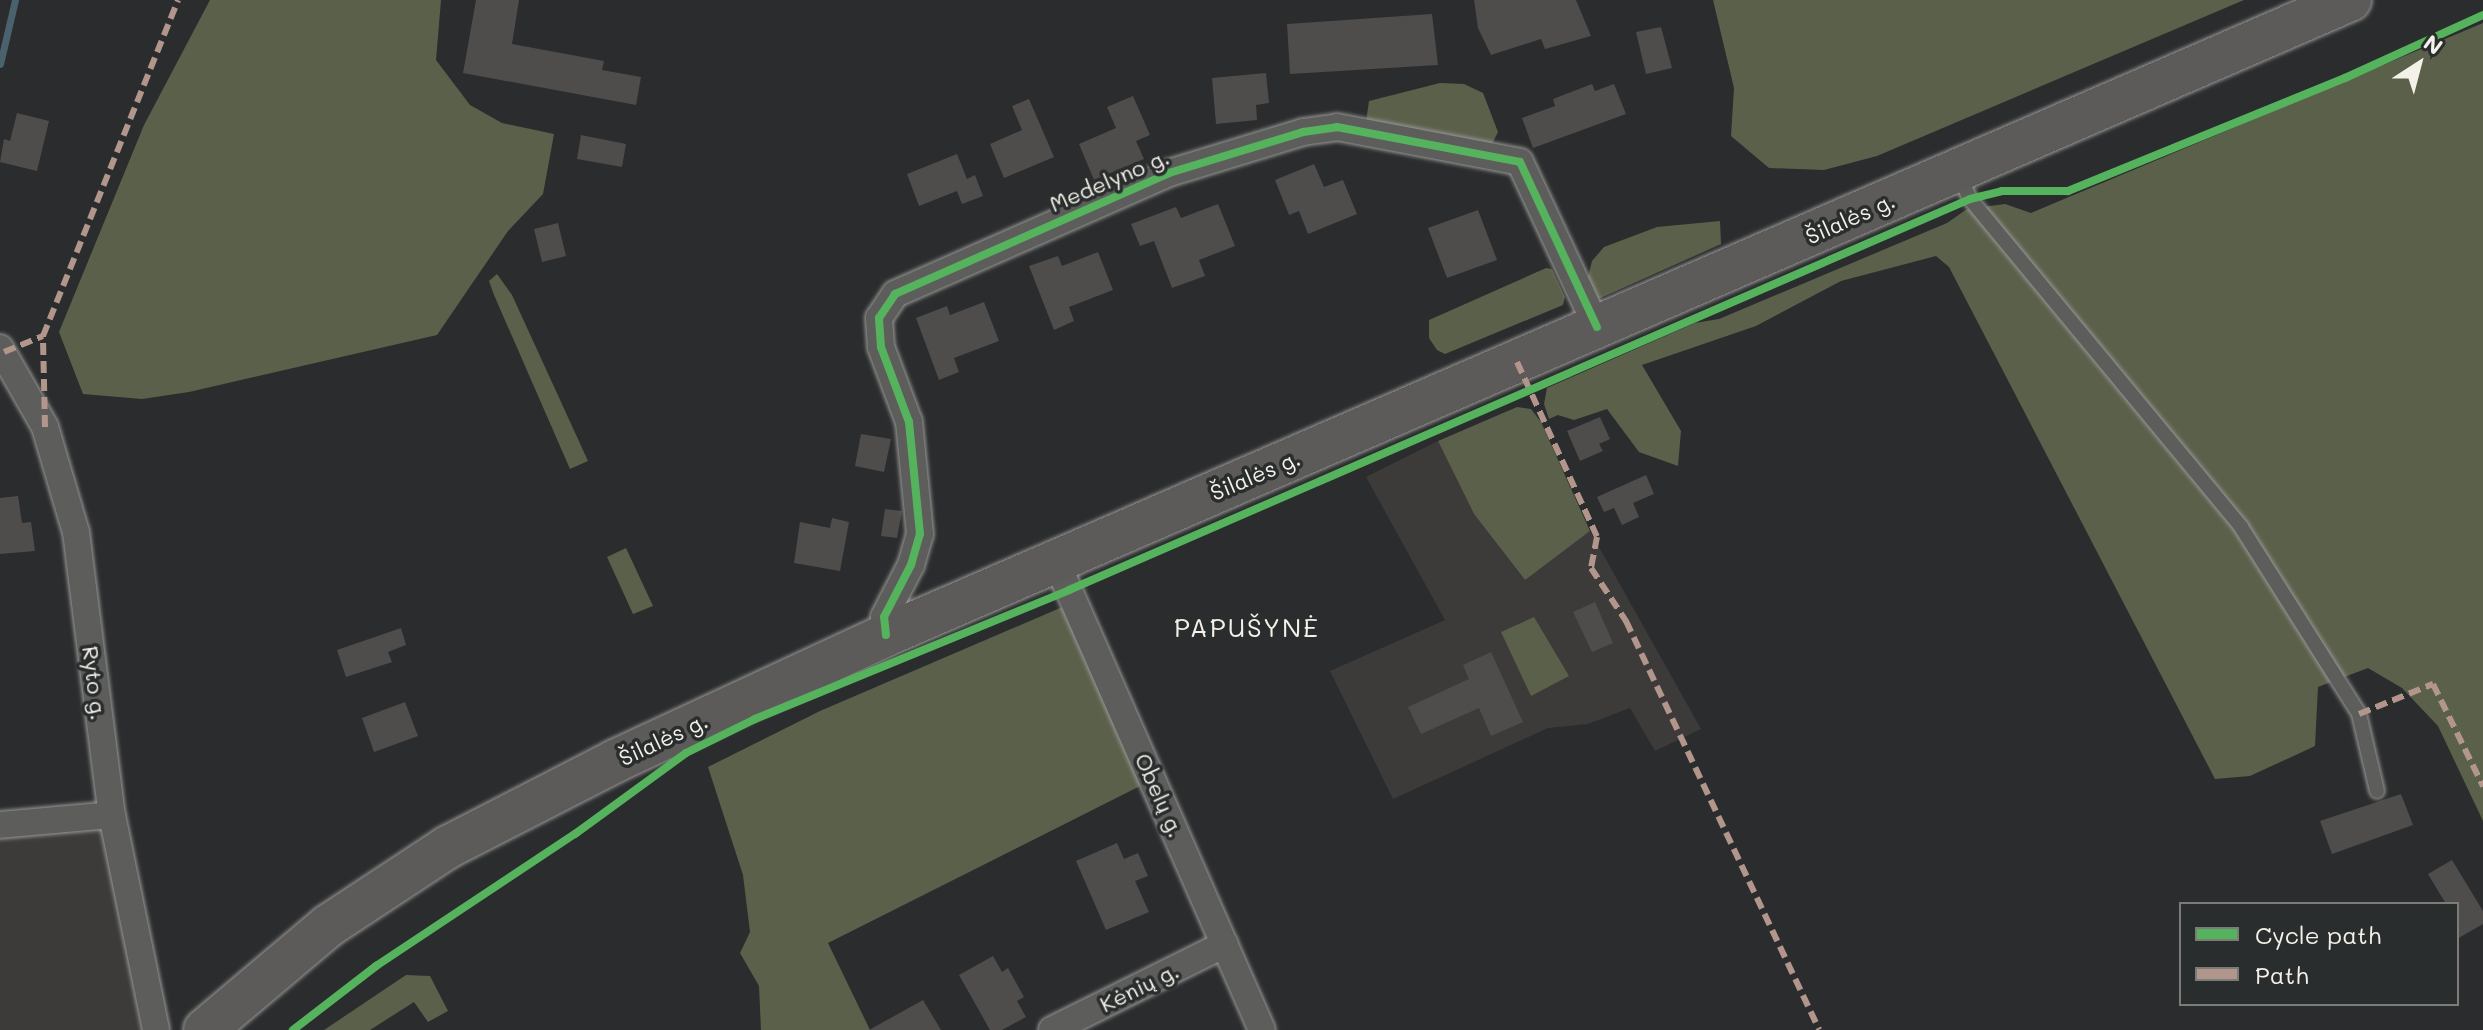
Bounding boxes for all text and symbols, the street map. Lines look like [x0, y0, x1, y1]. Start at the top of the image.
north arrow [2379, 24, 2459, 104]
text: N [2418, 28, 2449, 61]
street label: Medelyno g. [1045, 143, 1173, 217]
street label: Šilalės g. [1801, 187, 1899, 249]
street label: Šilalės g. [1206, 444, 1304, 506]
district label: PAPUŠYNĖ [1174, 612, 1320, 644]
street label: Ryto g. [77, 644, 113, 722]
street label: Šilalės g. [614, 707, 712, 771]
street label: Obelų g. [1130, 749, 1190, 841]
legend [2179, 902, 2459, 1006]
text: Cycle path [2255, 919, 2381, 950]
street label: Kėnių g. [1095, 957, 1183, 1017]
text: Path [2255, 959, 2309, 990]

